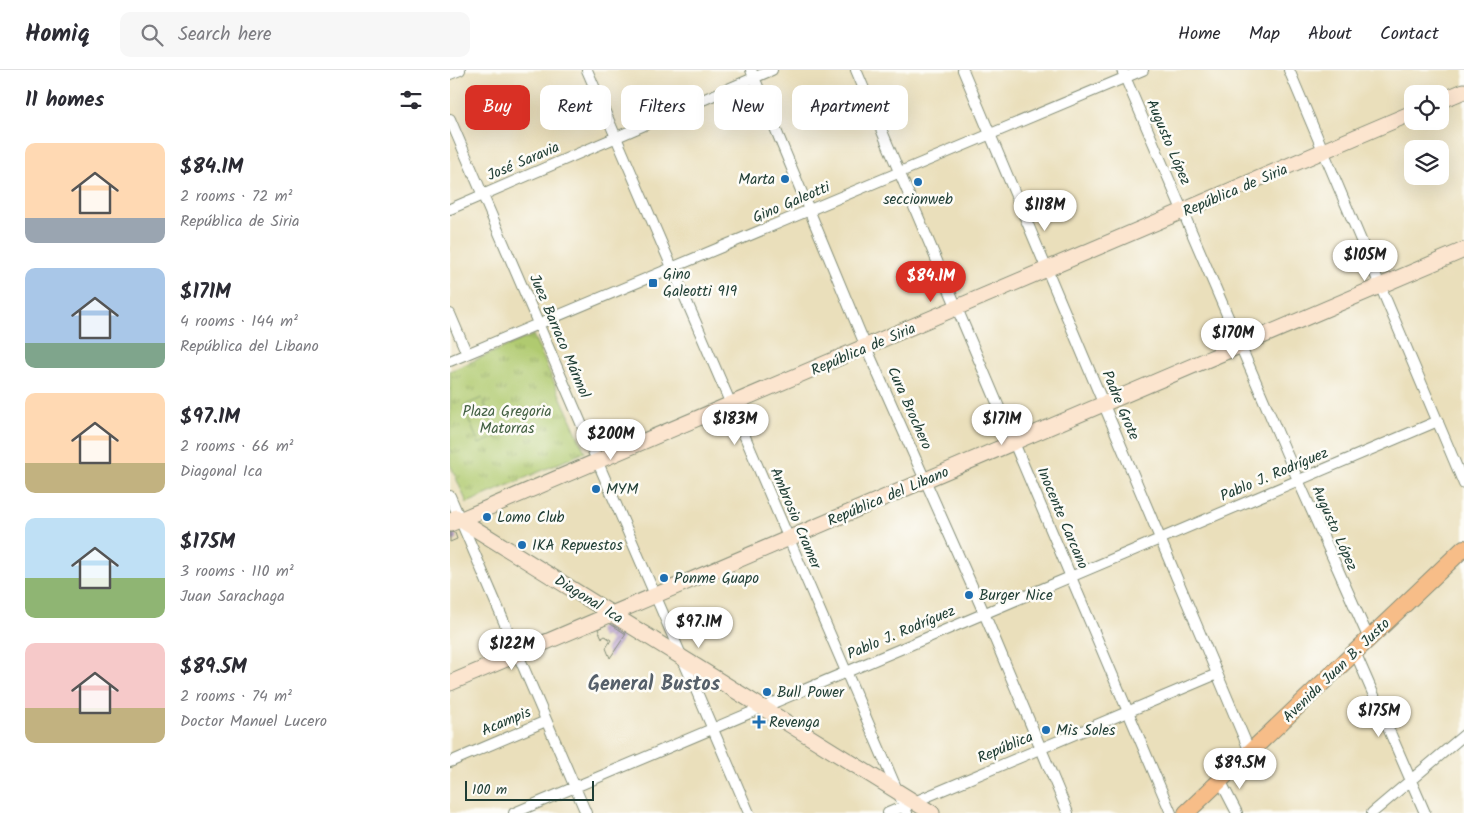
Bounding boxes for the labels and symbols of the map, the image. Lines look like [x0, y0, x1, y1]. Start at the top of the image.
street label: Augusto López [1139, 96, 1197, 189]
street label: José Saravia [483, 136, 563, 188]
street label: República de Siria [1179, 158, 1292, 224]
place label: Marta [738, 168, 775, 192]
marker: Marta [779, 173, 791, 185]
street label: Gino Galeotti [749, 175, 835, 230]
marker: seccionweb [912, 176, 924, 188]
place label: seccionweb [883, 188, 953, 212]
pin: $118M [1010, 190, 1080, 232]
pin: $105M [1330, 240, 1400, 282]
pin: $84.1M [890, 260, 972, 303]
place label: Gino Galeotti 919 [663, 263, 738, 304]
street label: Juez Barraco Mármol [522, 271, 596, 403]
marker: Gino Galeotti 919 [647, 277, 659, 289]
street label: República de Siria [807, 317, 920, 383]
pin: $170M [1198, 318, 1268, 360]
street label: Cura Brochero [880, 363, 938, 454]
street label: Padre Grote [1095, 367, 1146, 444]
park label: Plaza Gregoria Matorras [463, 400, 551, 441]
pin: $183M [700, 404, 770, 446]
pin: $171M [967, 404, 1037, 446]
pin: $200M [576, 418, 646, 461]
street label: Pablo J. Rodríguez [1217, 441, 1333, 509]
street label: República del Libano [824, 460, 953, 533]
street label: Ambrosio Cramer [763, 464, 828, 574]
street label: Inocente Carcano [1030, 464, 1094, 573]
place label: MYM [606, 478, 638, 502]
street label: Augusto López [1305, 482, 1364, 575]
marker: MYM [590, 483, 602, 495]
place label: Lomo Club [497, 506, 565, 530]
marker: Lomo Club [481, 511, 493, 523]
place label: IKA Repuestos [532, 534, 623, 558]
marker: IKA Repuestos [516, 539, 528, 551]
place label: Ponme Guapo [674, 567, 759, 591]
street label: Diagonal Ica [549, 569, 628, 631]
marker: Ponme Guapo [658, 572, 670, 584]
place label: Burger Nice [979, 584, 1053, 608]
marker: Burger Nice [963, 589, 975, 601]
street label: Pablo J. Rodríguez [844, 599, 960, 667]
pin: $97.1M [658, 606, 740, 649]
street label: Avenida Juan B. Justo [1277, 613, 1396, 729]
pin: $122M [477, 628, 547, 671]
district label: General Bustos [588, 669, 721, 701]
place label: Bull Power [777, 681, 845, 705]
marker: Bull Power [761, 686, 773, 698]
pin: $175M [1344, 696, 1414, 738]
street label: Acampis [478, 700, 536, 743]
place label: Revenga [769, 711, 820, 735]
marker: Revenga [753, 716, 765, 728]
place label: Mis Soles [1056, 719, 1116, 743]
marker: Mis Soles [1040, 724, 1052, 736]
street label: República [974, 725, 1037, 770]
pin: $89.5M [1199, 748, 1281, 790]
scale bar [465, 778, 594, 801]

